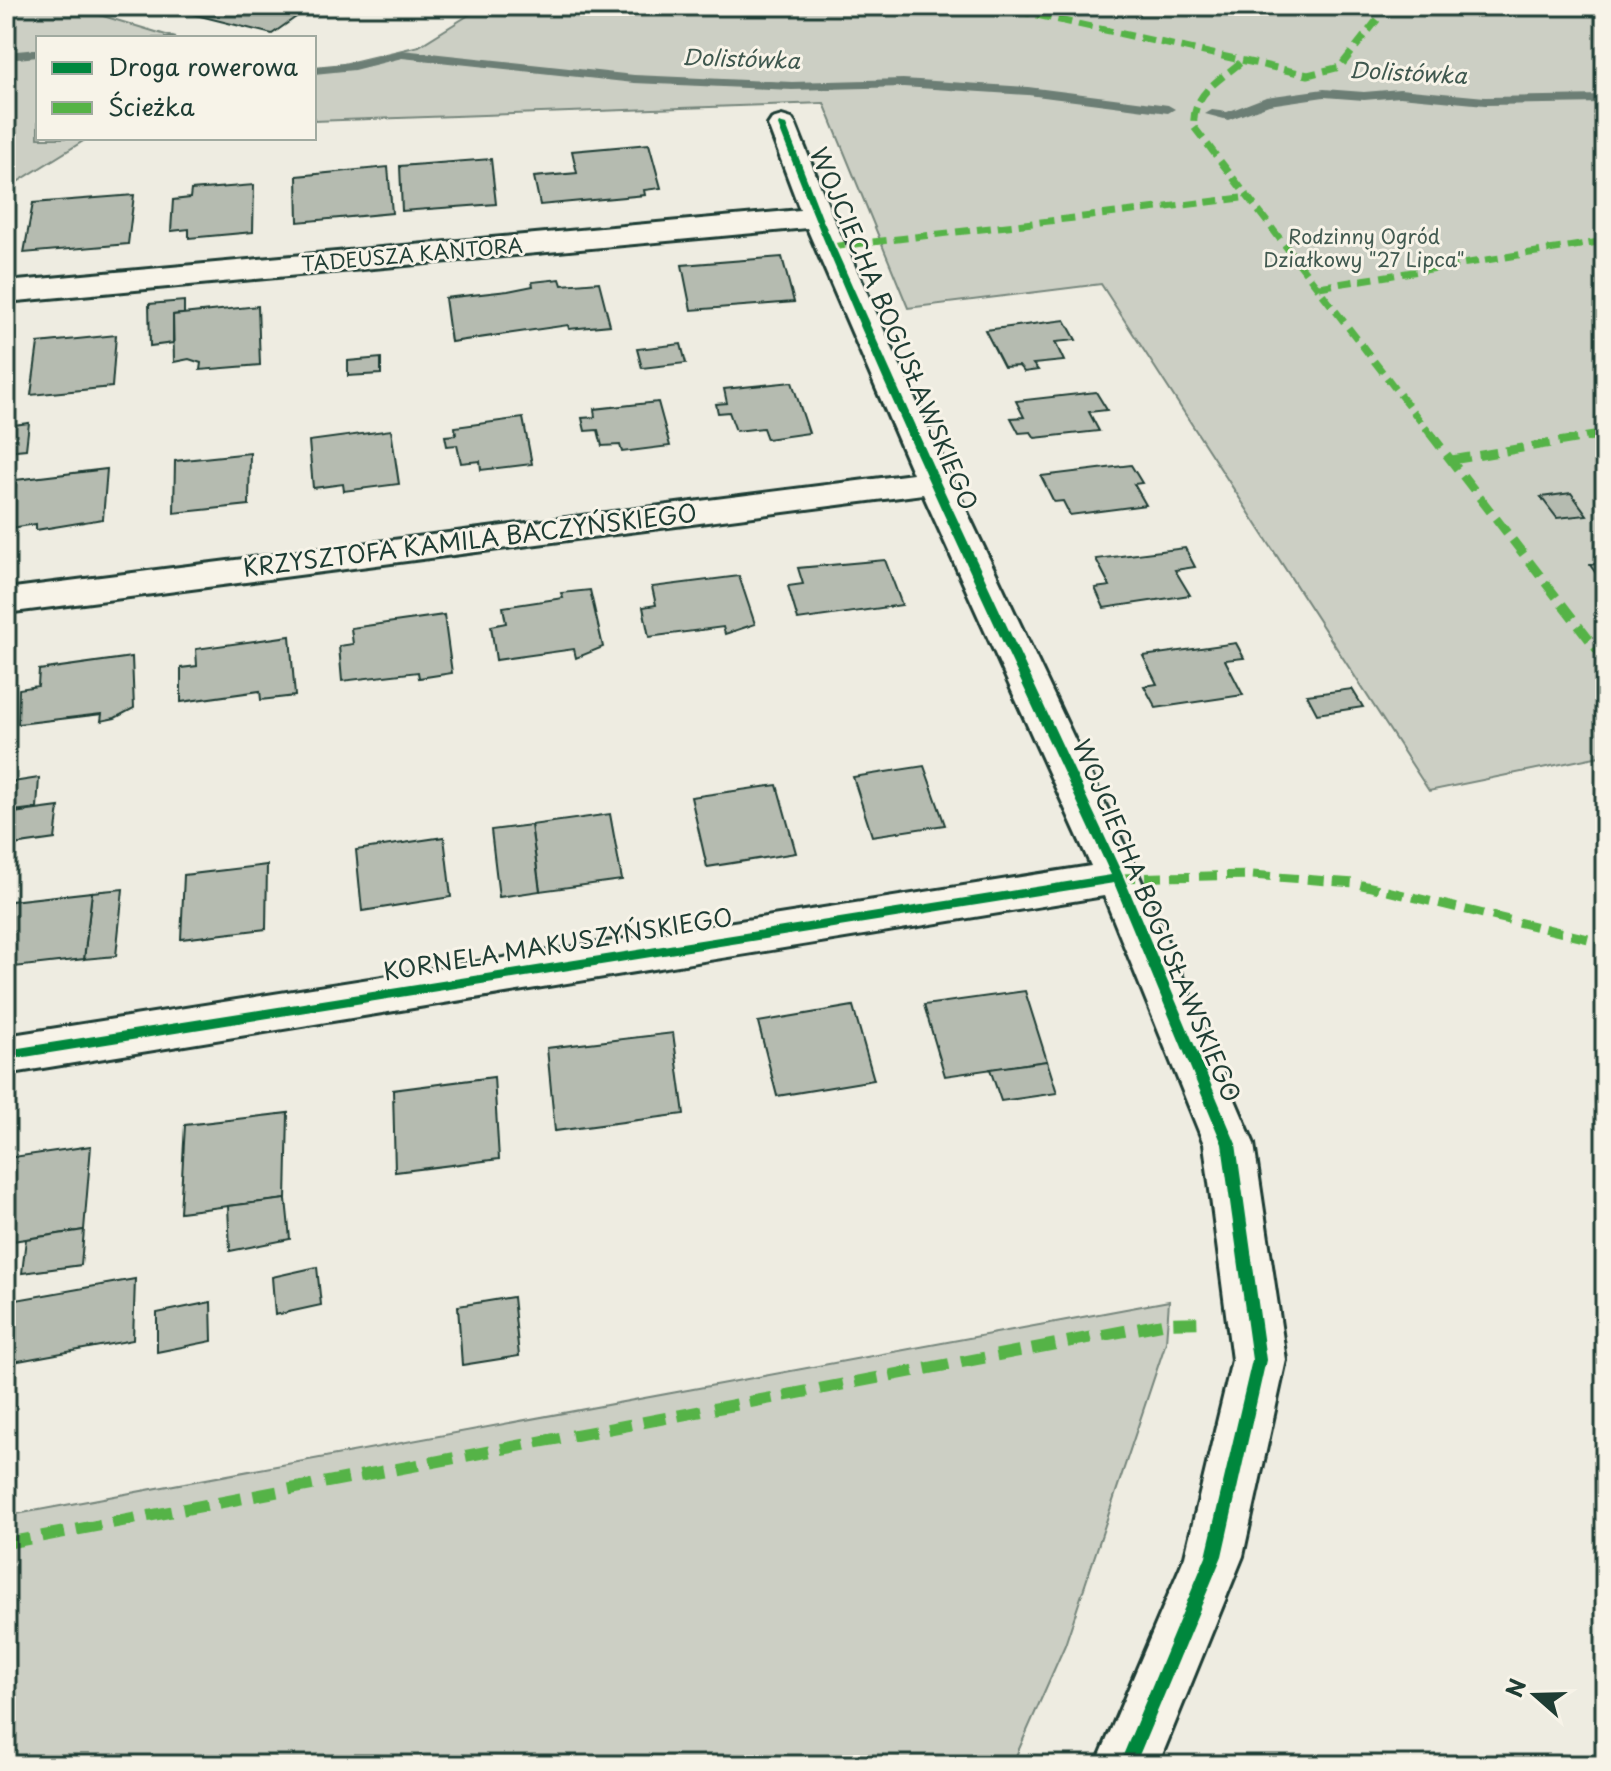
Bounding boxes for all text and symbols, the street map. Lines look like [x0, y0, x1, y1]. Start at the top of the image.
legend [36, 36, 316, 140]
water label: Dolistówka [682, 39, 802, 76]
text: Droga rowerowa [108, 48, 298, 84]
water label: Dolistówka [1348, 52, 1469, 91]
text: Ścieżka [108, 88, 195, 124]
street label: WOJCIECHA BOGUSŁAWSKIEGO [802, 141, 988, 515]
park label: Rodzinny Ogród Działkowy "27 Lipca" [1263, 221, 1465, 274]
street label: TADEUSZA KANTORA [300, 229, 524, 279]
street label: KRZYSZTOFA KAMILA BACZYŃSKIEGO [241, 493, 699, 585]
street label: WOJCIECHA BOGUSŁAWSKIEGO [1065, 733, 1251, 1107]
street label: KORNELA MAKUSZYŃSKIEGO [381, 898, 735, 988]
north arrow [1495, 1655, 1575, 1735]
text: N [1496, 1674, 1533, 1701]

